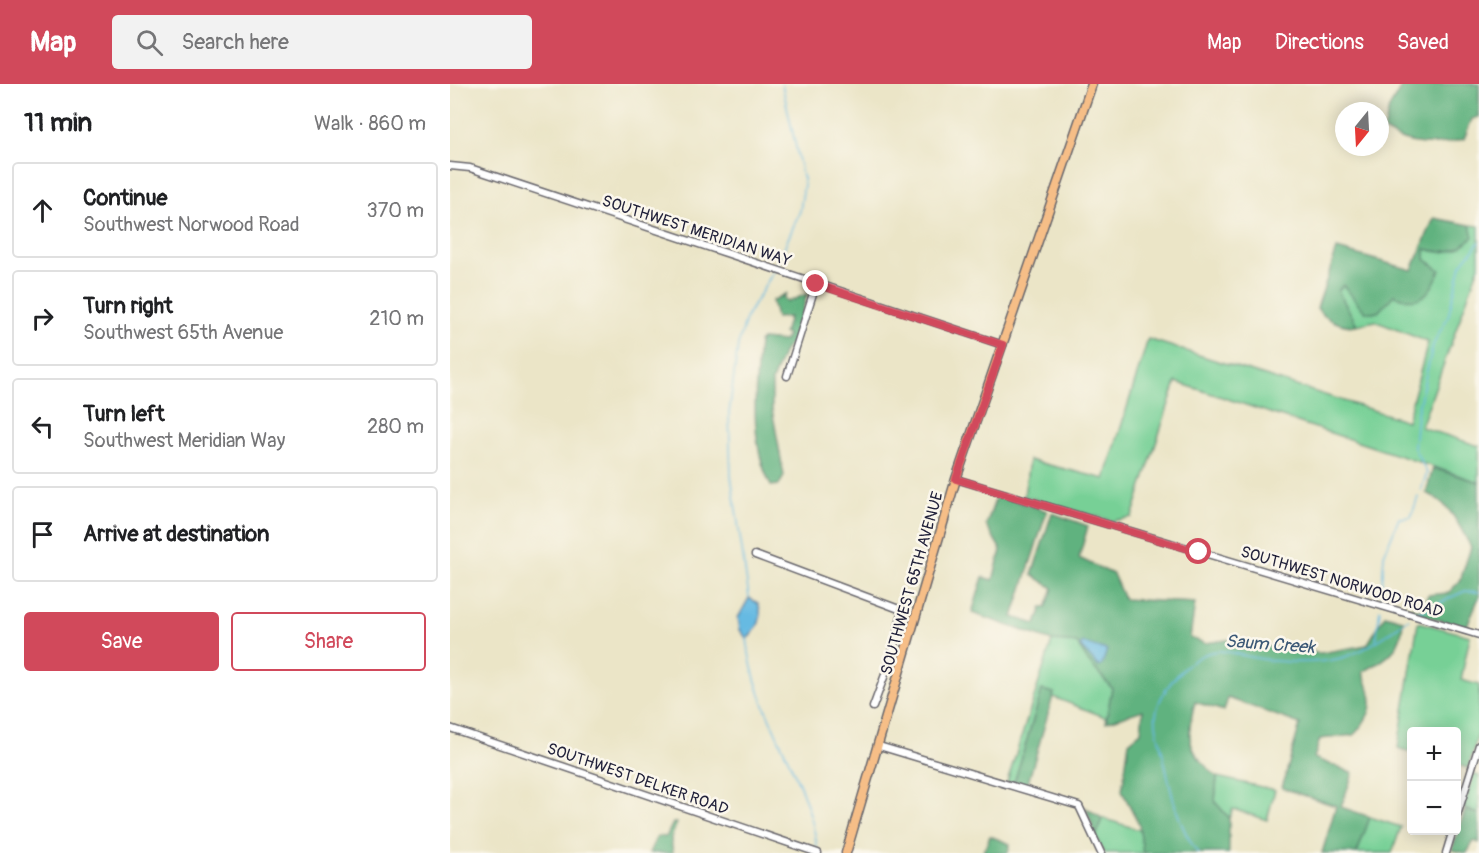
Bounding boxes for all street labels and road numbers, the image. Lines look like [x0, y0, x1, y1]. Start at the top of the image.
street label: SOUTHWEST MERIDIAN WAY [599, 191, 794, 271]
street label: SOUTHWEST 65TH AVENUE [876, 489, 948, 677]
street label: SOUTHWEST NORWOOD ROAD [1238, 542, 1445, 622]
street label: SOUTHWEST DELKER ROAD [544, 738, 731, 819]

